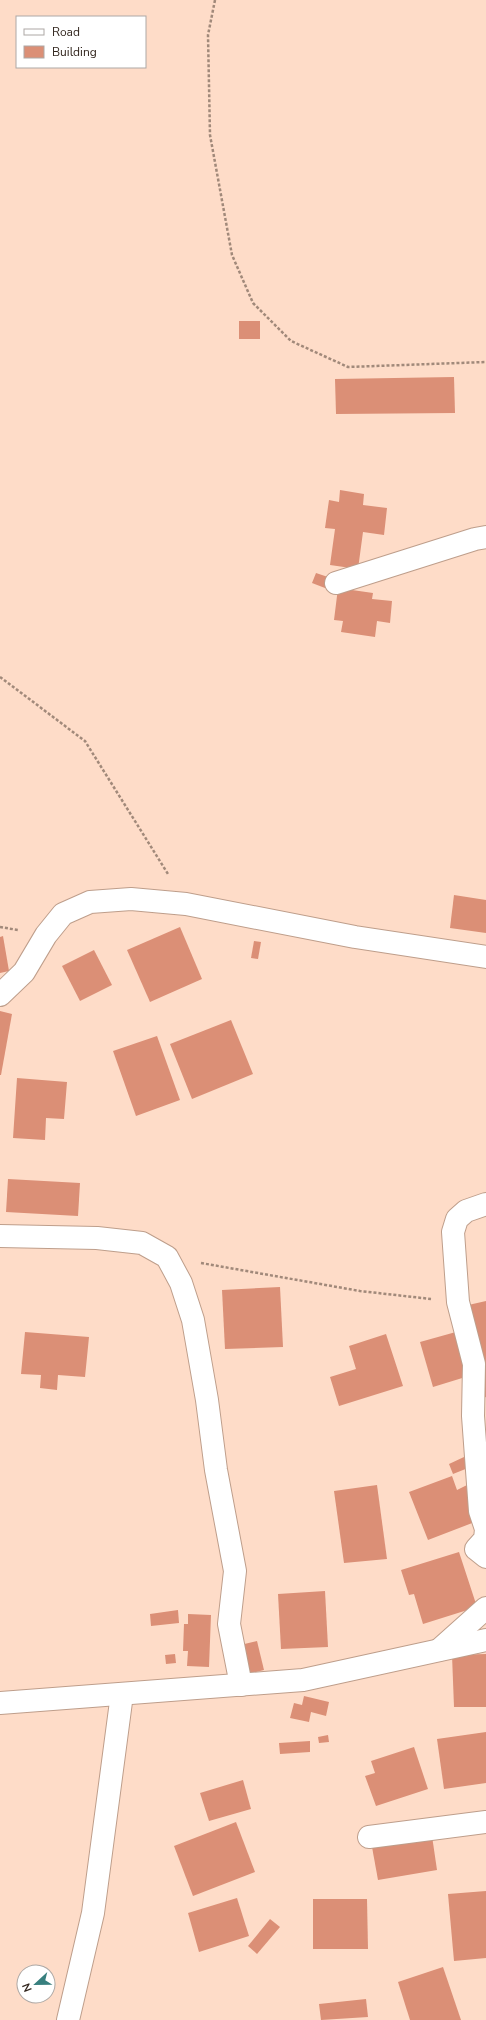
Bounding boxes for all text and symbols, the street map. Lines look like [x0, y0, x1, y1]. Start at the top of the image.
legend [16, 16, 146, 68]
text: Road [52, 24, 80, 40]
text: Building [52, 44, 97, 60]
north arrow [16, 1964, 56, 2004]
text: N [19, 1981, 36, 1994]

